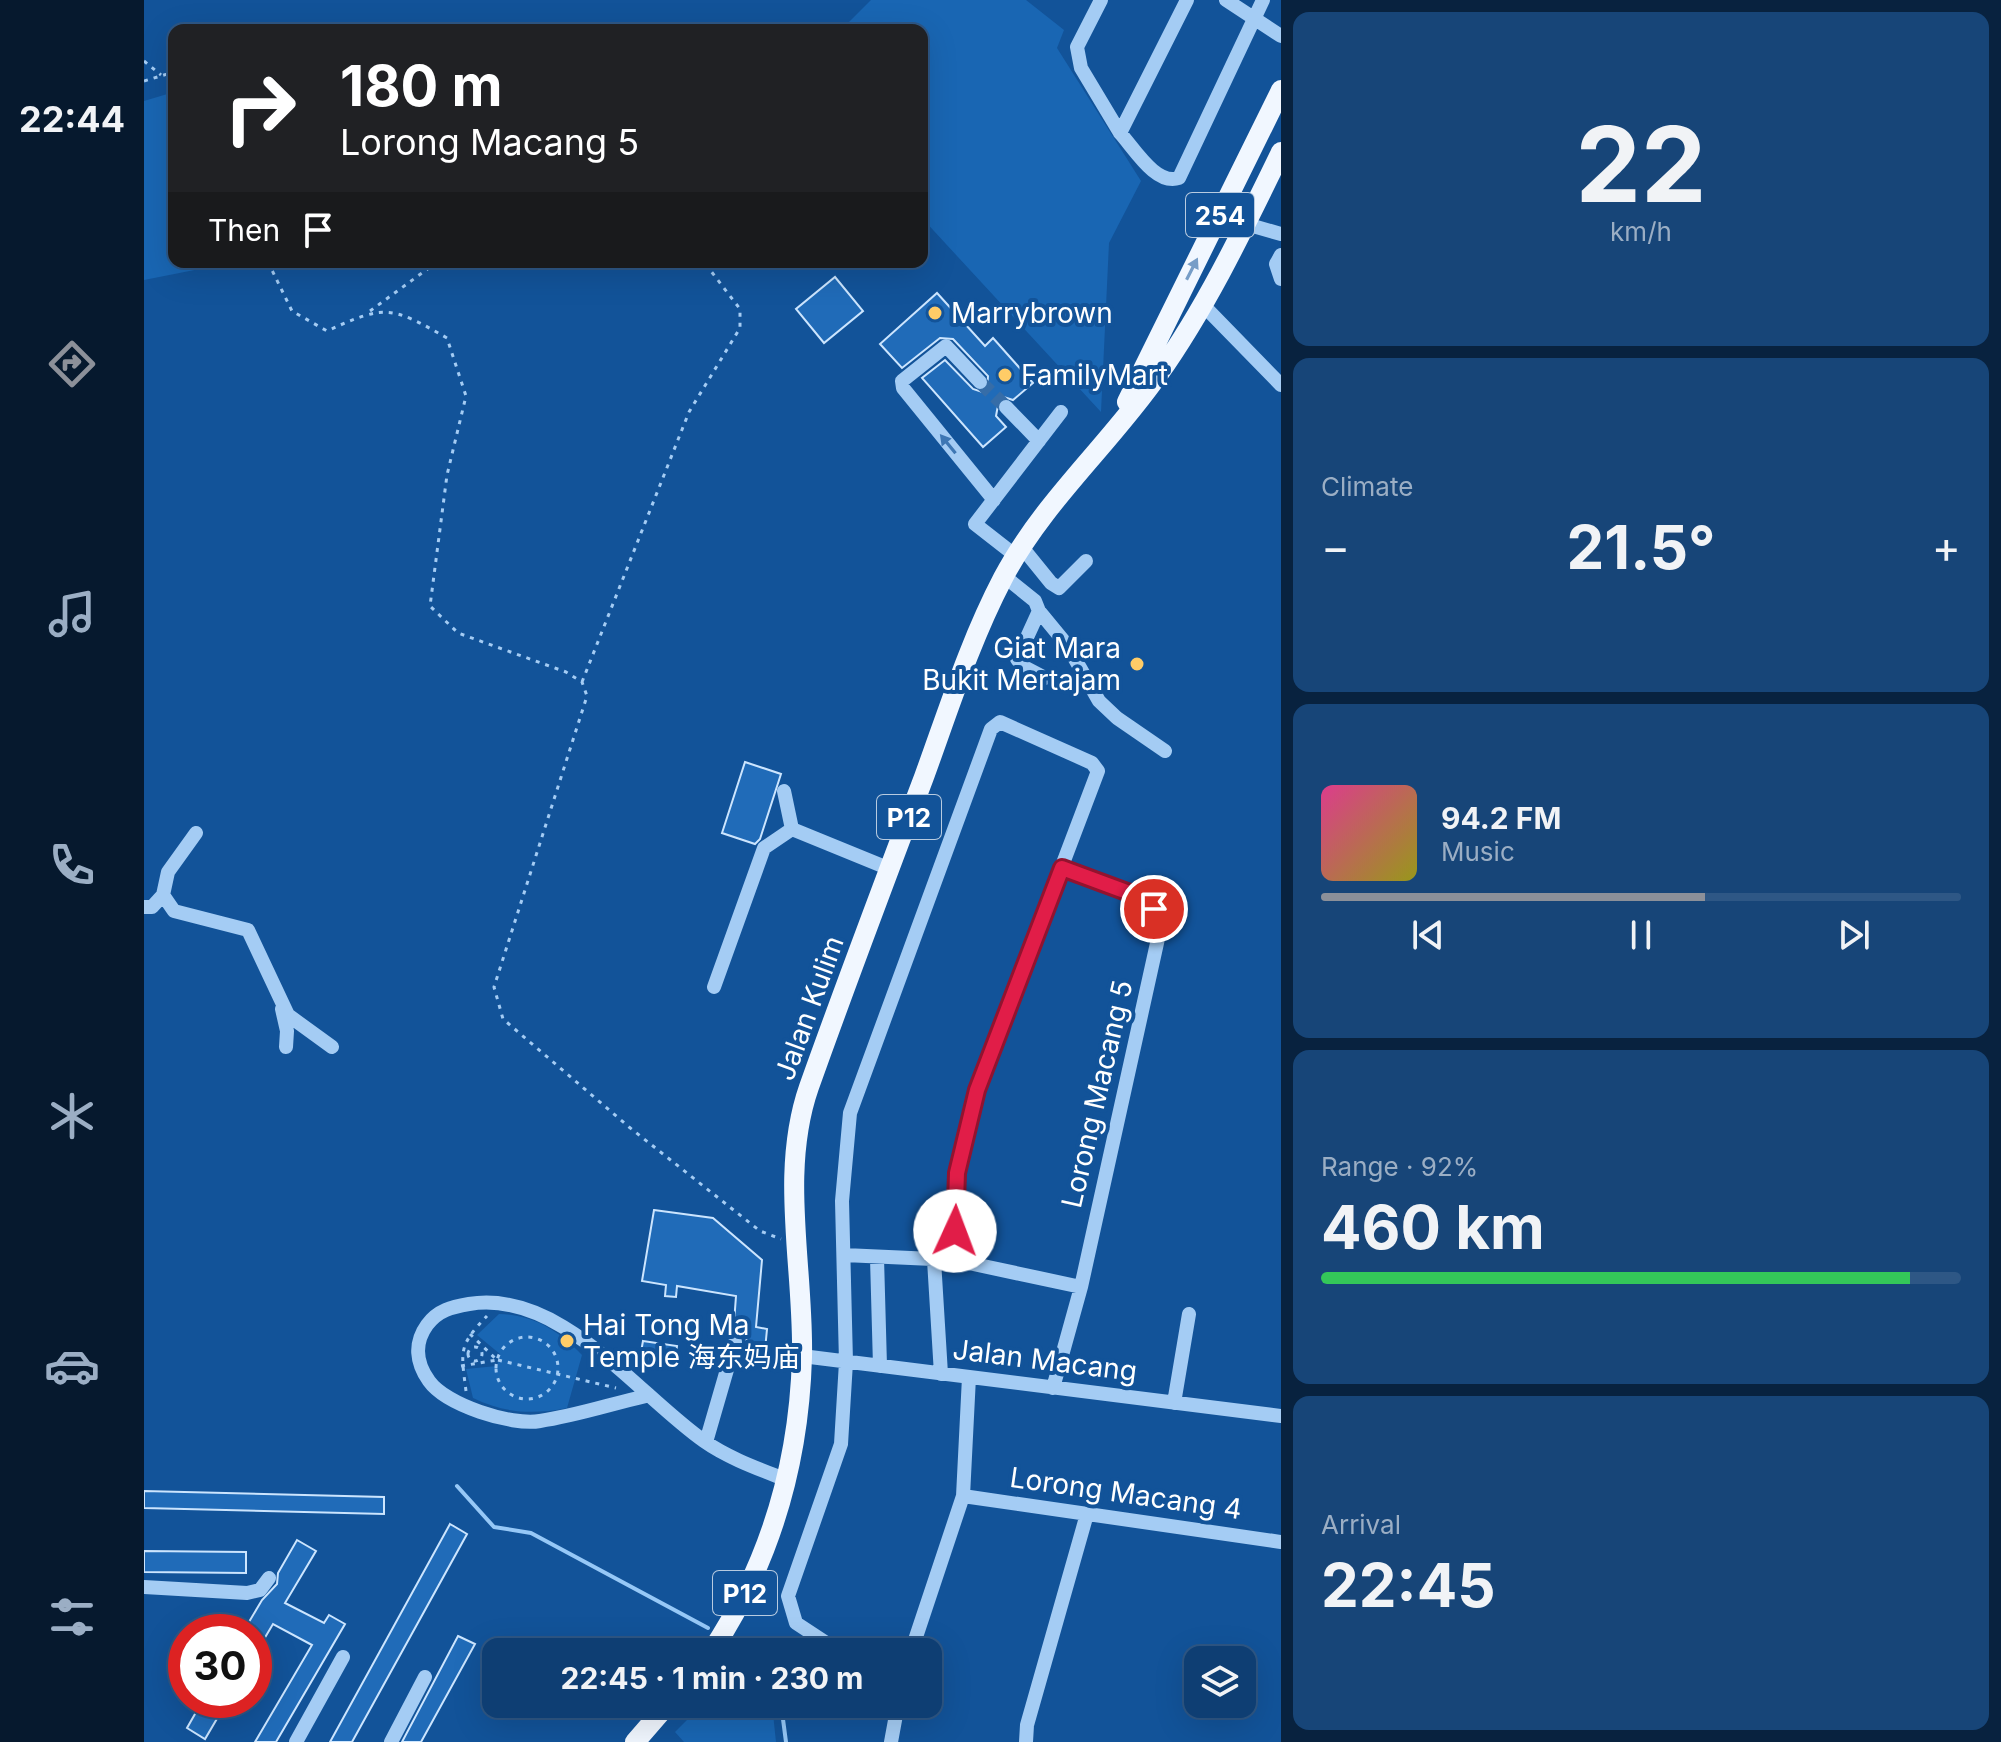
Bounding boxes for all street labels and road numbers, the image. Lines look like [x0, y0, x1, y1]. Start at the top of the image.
road number: 254 [1186, 193, 1254, 237]
road number: P12 [877, 795, 941, 839]
street label: Jalan Kulim [767, 931, 851, 1085]
street label: Lorong Macang 5 [1054, 977, 1140, 1211]
street label: Jalan Macang [951, 1332, 1139, 1388]
street label: Lorong Macang 4 [1008, 1460, 1244, 1526]
road number: P12 [713, 1571, 777, 1615]

